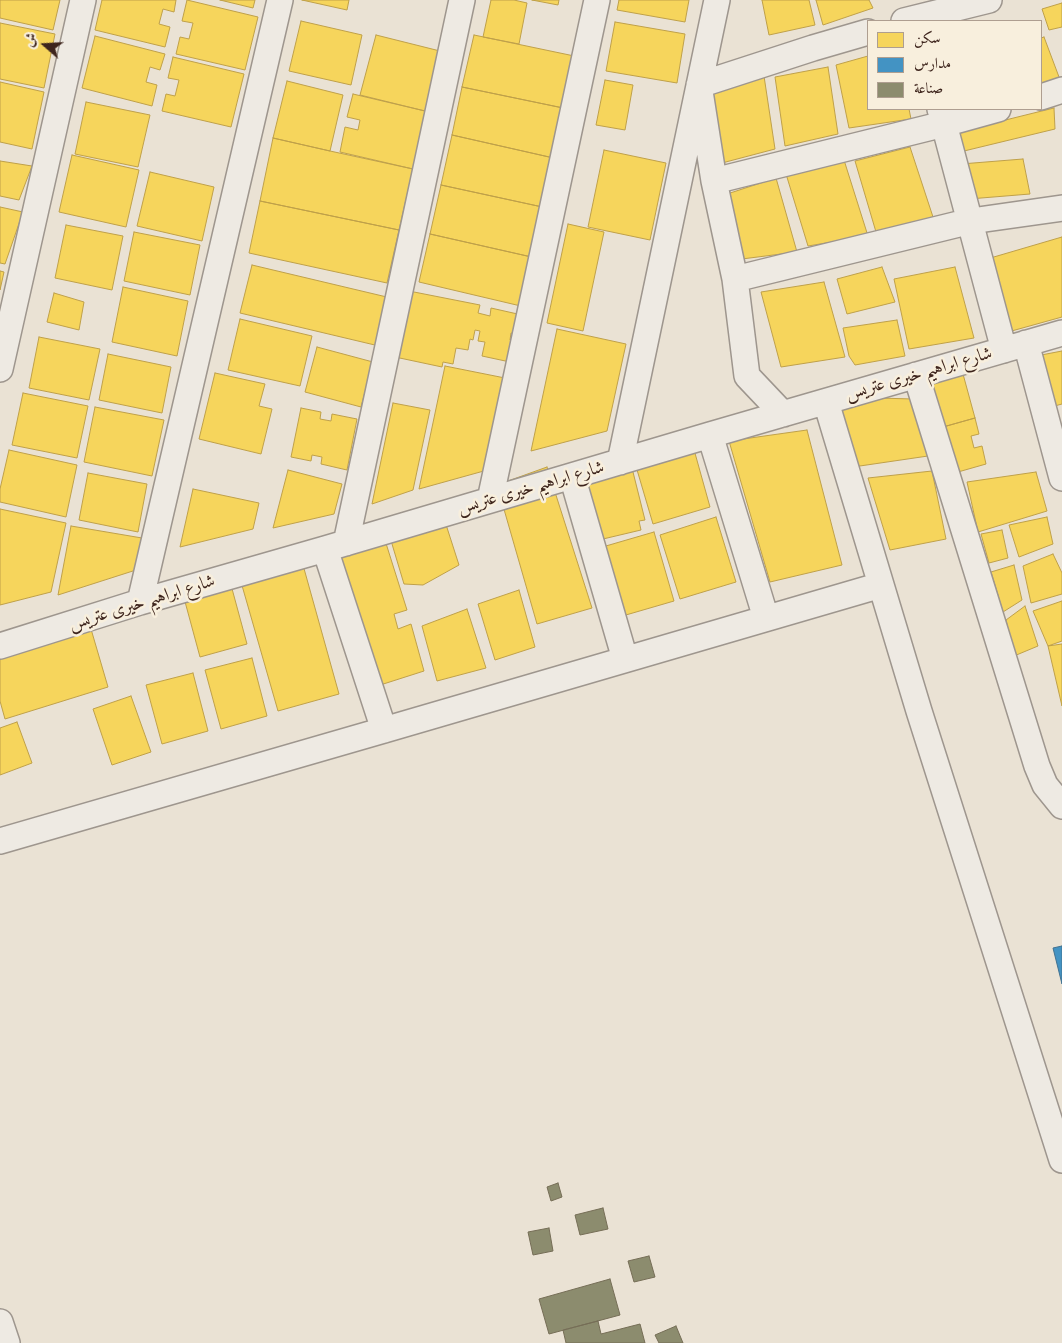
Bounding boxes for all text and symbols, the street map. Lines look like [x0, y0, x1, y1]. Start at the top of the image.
north arrow [20, 20, 70, 70]
legend [867, 20, 1042, 110]
text: سكن [914, 29, 941, 47]
text: ش [20, 31, 41, 49]
text: مدارس [914, 54, 951, 72]
text: صناعة [914, 79, 943, 97]
street label: شارع ابراهيم خيرى عتريس [843, 343, 995, 405]
street label: شارع ابراهيم خيرى عتريس [455, 457, 607, 519]
street label: شارع ابراهيم خيرى عتريس [66, 571, 218, 635]

